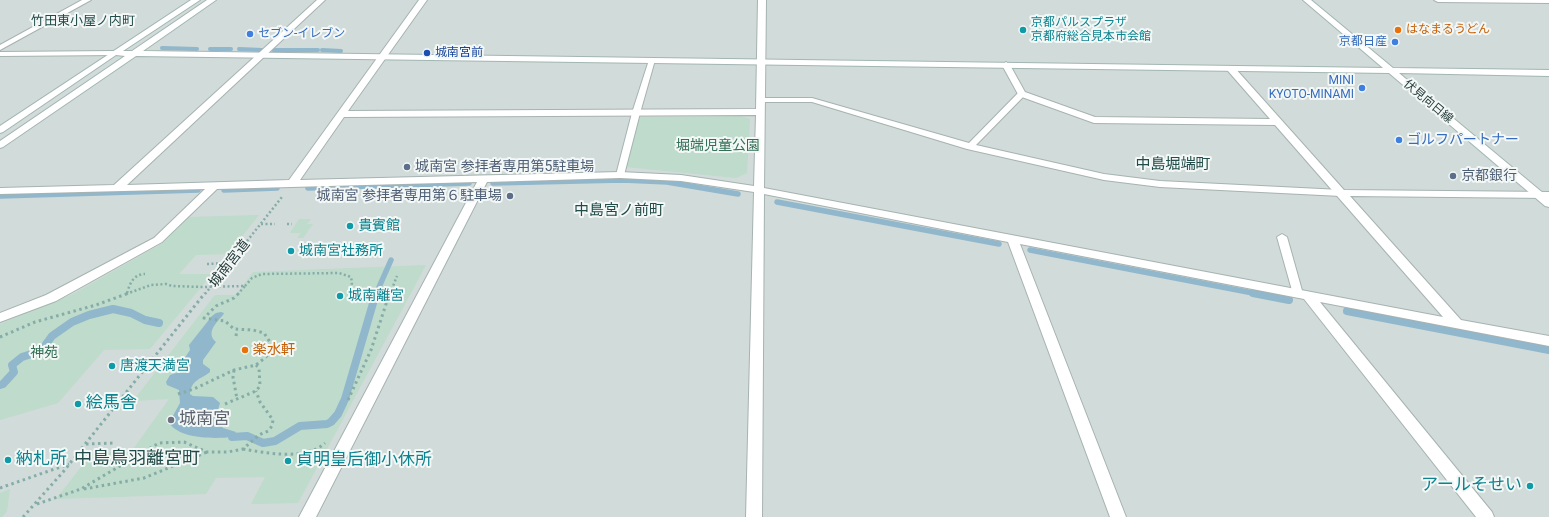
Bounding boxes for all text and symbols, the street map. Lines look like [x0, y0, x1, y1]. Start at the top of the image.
district label: 竹田東小屋ノ内町 [31, 14, 135, 30]
place label: 京都パルスプラザ 京都府総合見本市会館 [1031, 16, 1151, 44]
place label: はなまるうどん [1406, 23, 1490, 37]
marker: 京都パルスプラザ 京都府総合見本市会館 [1018, 25, 1028, 35]
marker: はなまるうどん [1393, 25, 1403, 35]
place label: セブン-イレブン [258, 27, 345, 41]
marker: セブン-イレブン [245, 29, 255, 39]
place label: 京都日産 [1339, 35, 1387, 49]
marker: 京都日産 [1390, 37, 1400, 47]
place label: 城南宮前 [435, 46, 483, 60]
marker: 城南宮前 [422, 48, 432, 58]
place label: MINI KYOTO-MINAMI [1269, 74, 1354, 102]
street label: 伏見向日線 [1400, 77, 1456, 127]
marker: MINI KYOTO-MINAMI [1357, 83, 1367, 93]
place label: ゴルフパートナー [1407, 132, 1519, 148]
marker: ゴルフパートナー [1394, 135, 1404, 145]
park label: 堀端児童公園 [676, 138, 760, 154]
district label: 中島堀端町 [1136, 156, 1210, 174]
place label: 城南宮 参拝者専用第5駐車場 [415, 159, 594, 175]
marker: 城南宮 参拝者専用第5駐車場 [402, 162, 412, 172]
place label: 京都銀行 [1461, 168, 1517, 184]
marker: 京都銀行 [1448, 171, 1458, 181]
place label: 城南宮 参拝者専用第６駐車場 [317, 188, 502, 204]
marker: 城南宮 参拝者専用第６駐車場 [505, 191, 515, 201]
district label: 中島宮ノ前町 [574, 202, 664, 220]
place label: 貴賓館 [358, 218, 400, 234]
marker: 貴賓館 [345, 221, 355, 231]
street label: 城南宮道 [206, 237, 254, 291]
place label: 城南宮社務所 [299, 243, 383, 259]
marker: 城南宮社務所 [286, 246, 296, 256]
place label: 城南離宮 [348, 288, 404, 304]
marker: 城南離宮 [335, 291, 345, 301]
place label: 楽水軒 [253, 342, 295, 358]
park label: 神苑 [30, 345, 58, 361]
marker: 楽水軒 [240, 345, 250, 355]
place label: 唐渡天満宮 [120, 358, 190, 374]
marker: 唐渡天満宮 [107, 361, 117, 371]
place label: 絵馬舎 [86, 394, 137, 414]
marker: 絵馬舎 [73, 399, 83, 409]
place label: 城南宮 [179, 410, 230, 430]
marker: 城南宮 [166, 415, 176, 425]
district label: 中島鳥羽離宮町 [74, 448, 200, 470]
place label: 納札所 [16, 450, 67, 470]
place label: 貞明皇后御小休所 [296, 451, 432, 471]
marker: 納札所 [3, 455, 13, 465]
marker: 貞明皇后御小休所 [283, 456, 293, 466]
place label: アールそせい [1421, 476, 1522, 496]
marker: アールそせい [1525, 481, 1535, 491]

